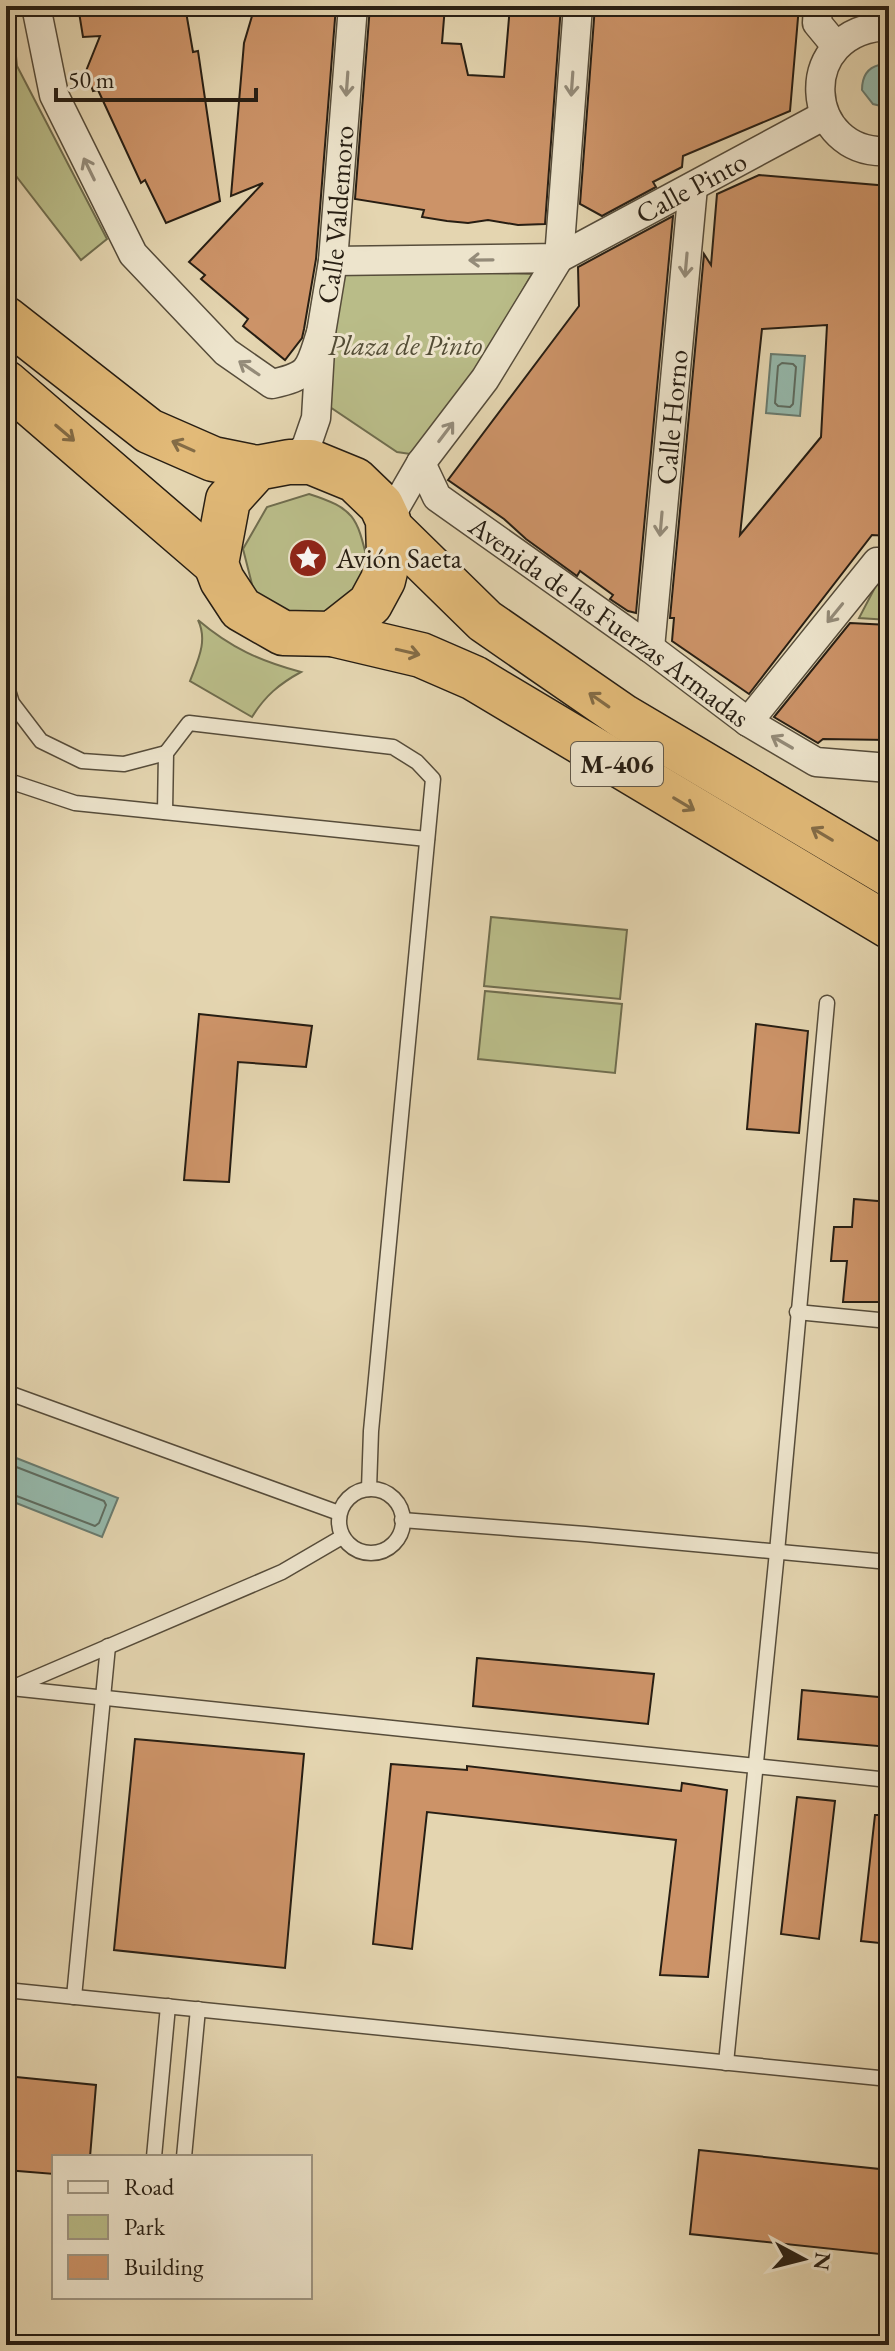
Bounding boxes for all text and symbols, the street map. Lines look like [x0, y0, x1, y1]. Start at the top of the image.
scale bar [56, 52, 256, 102]
text: 50 m [68, 64, 115, 95]
one-way arrow [339, 70, 354, 97]
one-way arrow [564, 70, 579, 97]
street label: Calle Valdemoro [308, 124, 362, 306]
street label: Calle Pinto [629, 143, 753, 231]
one-way arrow [81, 157, 96, 181]
one-way arrow [678, 251, 693, 278]
one-way arrow [468, 252, 495, 267]
park label: Plaza de Pinto [328, 327, 483, 363]
street label: Calle Horno [647, 348, 696, 486]
one-way arrow [239, 360, 261, 376]
one-way arrow [437, 422, 454, 443]
one-way arrow [55, 424, 75, 442]
one-way arrow [171, 438, 196, 453]
street label: Avenida de las Fuerzas Armadas [461, 507, 757, 735]
one-way arrow [654, 510, 669, 537]
place icon: Avión Saeta [287, 537, 329, 579]
place label: Avión Saeta [335, 540, 463, 576]
one-way arrow [827, 602, 844, 623]
one-way arrow [395, 645, 420, 660]
one-way arrow [589, 692, 611, 708]
one-way arrow [771, 734, 794, 750]
road number: M-406 [571, 742, 663, 786]
one-way arrow [672, 796, 695, 812]
one-way arrow [811, 826, 834, 842]
legend [52, 2155, 312, 2299]
text: Road [124, 2171, 175, 2202]
text: Park [124, 2211, 166, 2242]
north arrow [763, 2219, 843, 2299]
text: Building [124, 2251, 204, 2282]
text: N [807, 2251, 838, 2272]

